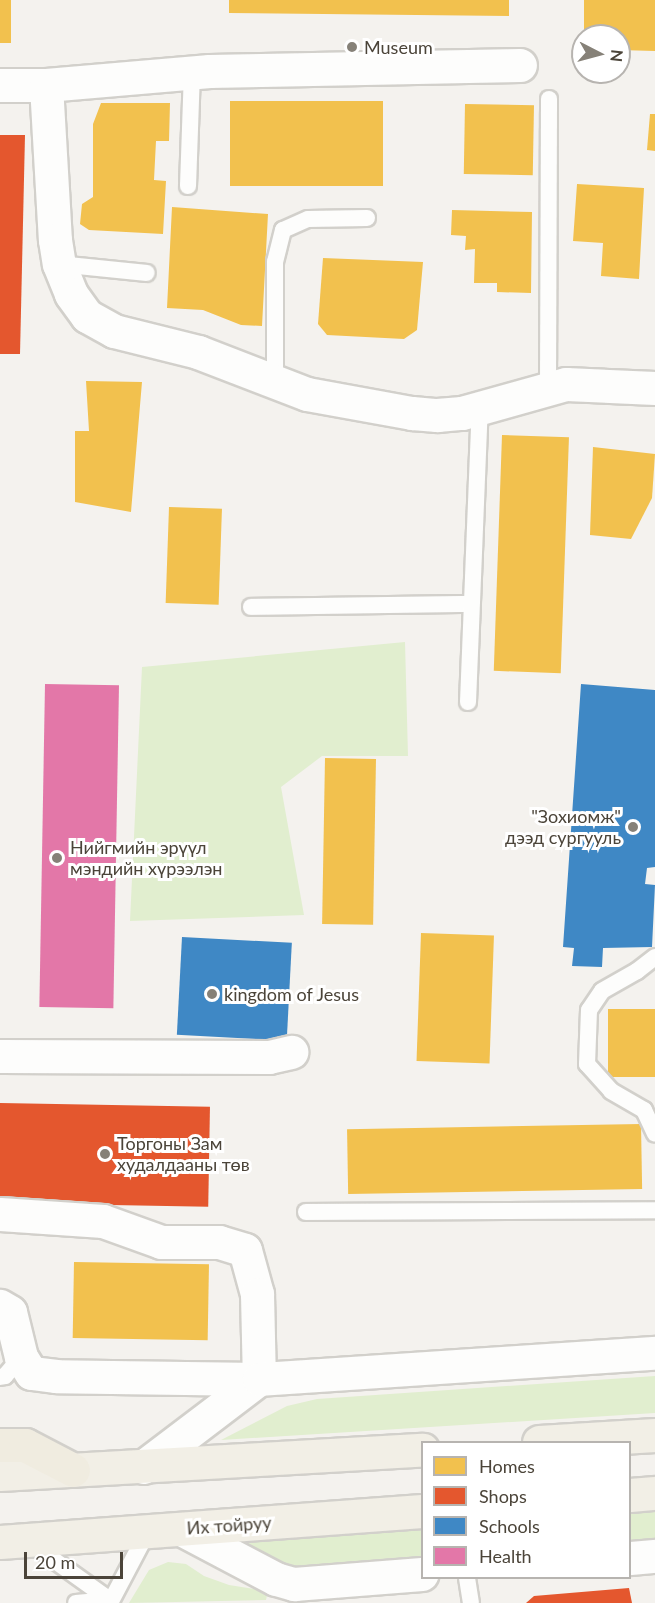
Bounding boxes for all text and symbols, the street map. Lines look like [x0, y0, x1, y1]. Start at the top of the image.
north arrow [571, 24, 631, 84]
place label: Museum [364, 36, 433, 58]
marker: Museum [345, 40, 359, 54]
text: N [607, 49, 628, 63]
place label: "Зохиомж" дээд сургууль [505, 806, 621, 848]
marker: "Зохиомж" дээд сургууль [626, 820, 640, 834]
place label: Нийгмийн эрүүл мэндийн хүрээлэн [70, 837, 223, 880]
marker: Нийгмийн эрүүл мэндийн хүрээлэн [48, 849, 66, 867]
place label: kingdom of Jesus [224, 983, 360, 1005]
marker: kingdom of Jesus [205, 987, 219, 1001]
place label: Торгоны Зам худалдааны төв [117, 1133, 250, 1176]
marker: Торгоны Зам худалдааны төв [98, 1147, 112, 1161]
legend [421, 1441, 631, 1579]
text: Homes [479, 1455, 535, 1477]
text: Shops [479, 1485, 527, 1507]
street label: Их тойруу [186, 1511, 272, 1539]
text: Schools [479, 1515, 540, 1537]
scale bar [27, 1540, 126, 1578]
text: Health [479, 1545, 532, 1567]
text: 20 m [35, 1551, 75, 1573]

